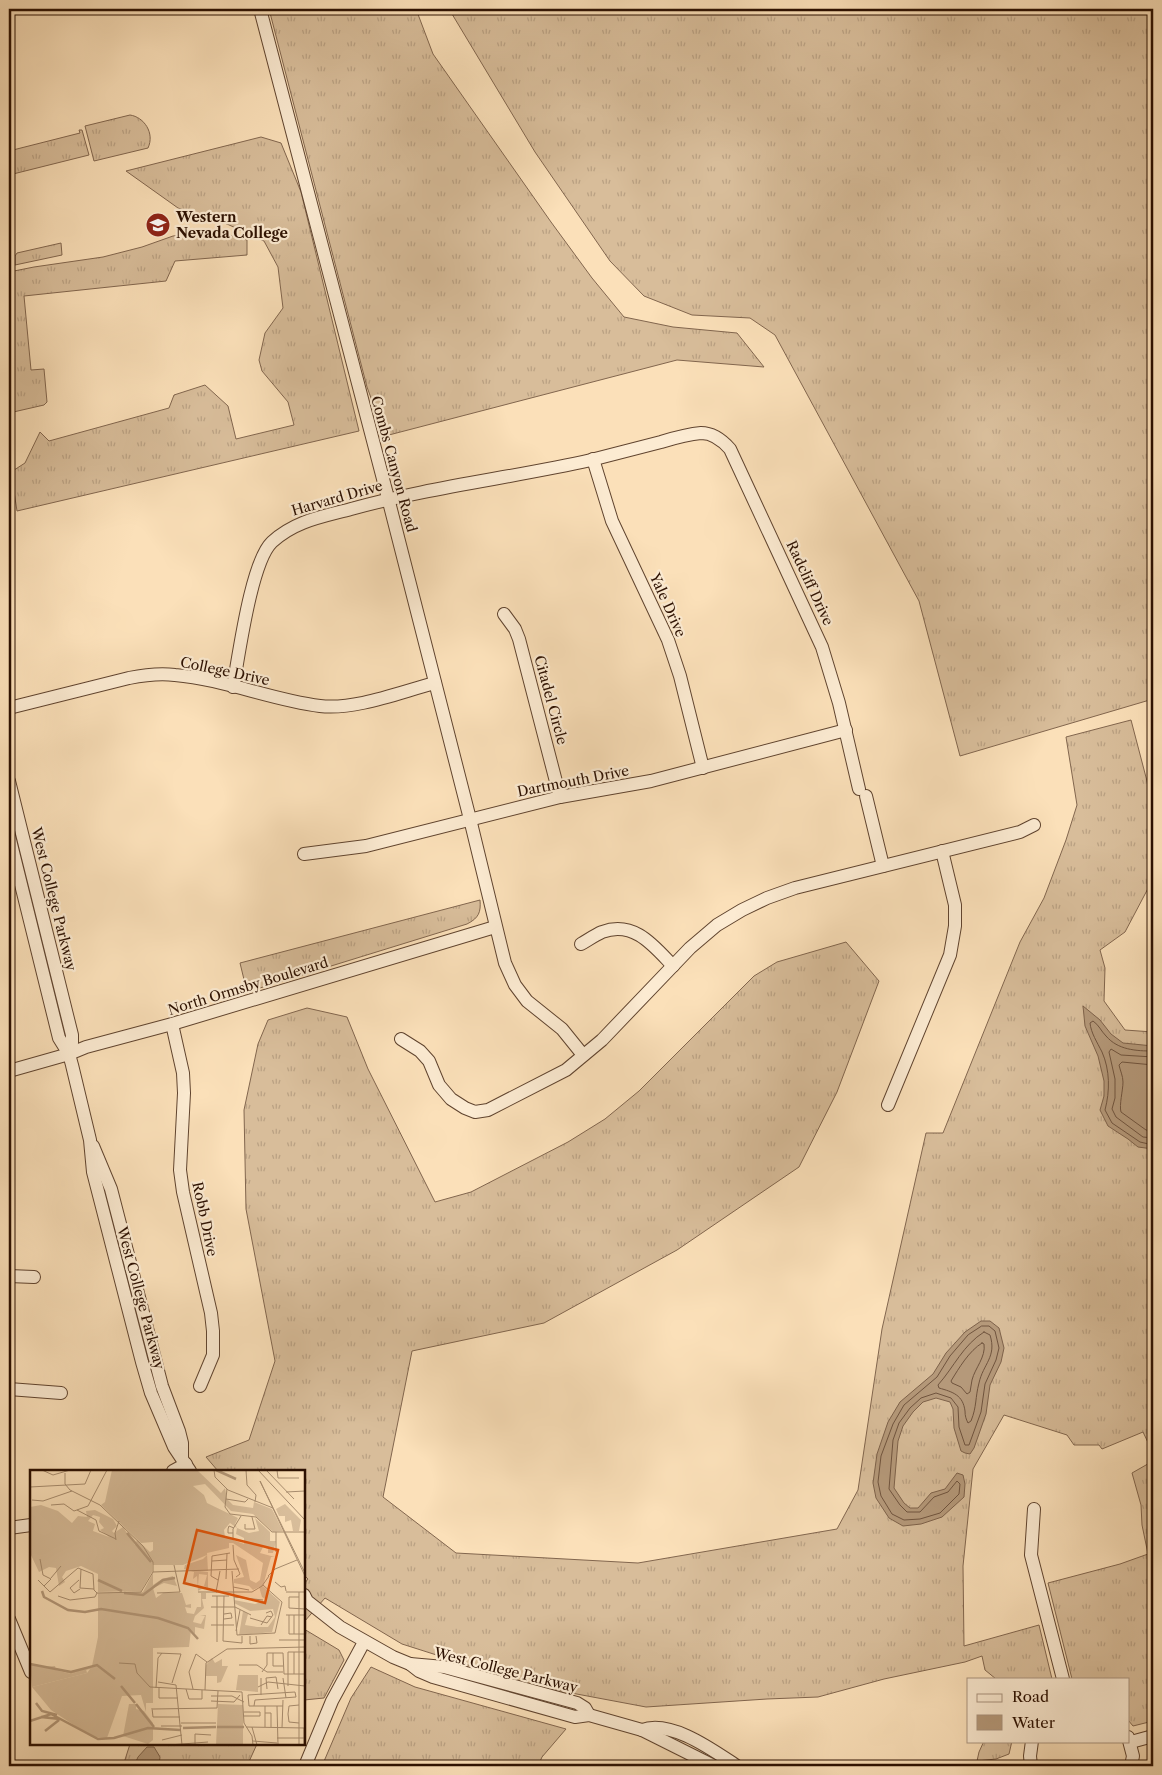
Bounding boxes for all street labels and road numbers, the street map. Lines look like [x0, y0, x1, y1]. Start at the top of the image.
street label: Combs Canyon Road [367, 394, 421, 535]
street label: Harvard Drive [289, 476, 385, 520]
street label: Radcliff Drive [782, 538, 838, 628]
street label: Yale Drive [646, 569, 690, 640]
street label: College Drive [179, 653, 271, 689]
street label: Citadel Circle [530, 653, 572, 747]
street label: Dartmouth Drive [516, 761, 631, 801]
street label: West College Parkway [27, 824, 81, 973]
street label: North Ormsby Boulevard [166, 953, 331, 1019]
street label: Robb Drive [188, 1180, 222, 1258]
street label: West College Parkway [113, 1224, 169, 1372]
street label: West College Parkway [431, 1643, 580, 1697]

